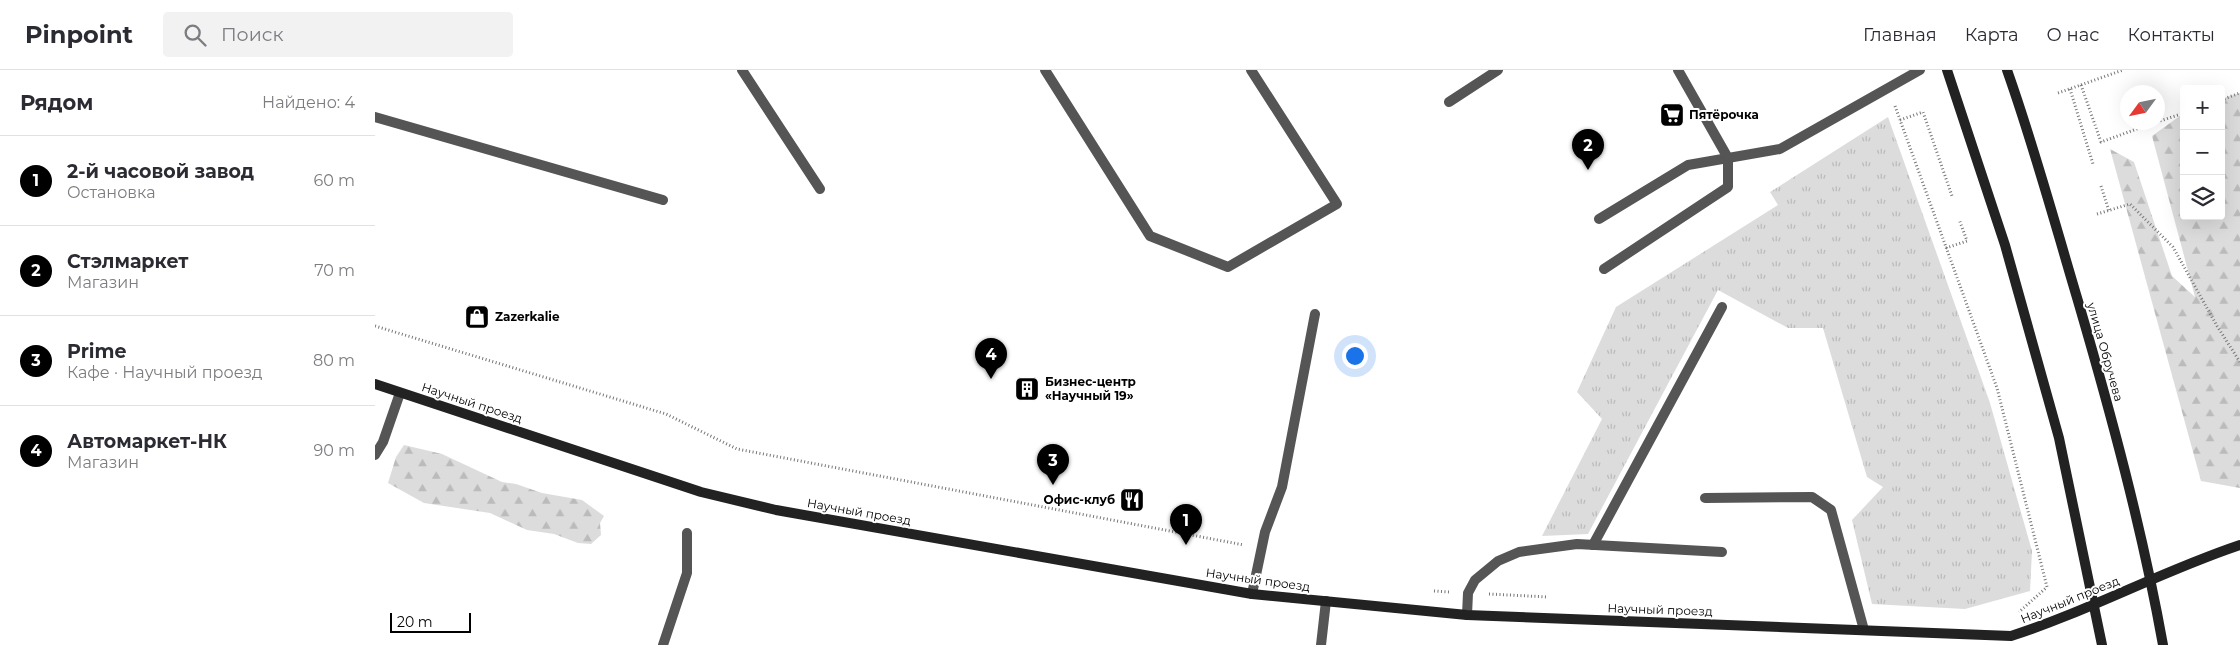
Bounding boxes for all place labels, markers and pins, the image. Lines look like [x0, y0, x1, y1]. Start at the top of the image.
supermarket icon: Пятёрочка [1659, 102, 1685, 128]
place label: Пятёрочка [1689, 107, 1759, 122]
pin: 2 [1572, 129, 1604, 170]
shop icon: Zazerkalie [464, 304, 490, 330]
place label: Zazerkalie [495, 309, 560, 324]
pin: 4 [975, 338, 1007, 379]
place label: Бизнес-центр «Научный 19» [1045, 374, 1136, 403]
building icon: Бизнес-центр «Научный 19» [1014, 376, 1040, 402]
pin: 3 [1037, 444, 1069, 485]
restaurant icon: Офис-клуб [1119, 487, 1145, 513]
place label: Офис-клуб [1044, 492, 1115, 507]
pin: 1 [1170, 504, 1202, 545]

